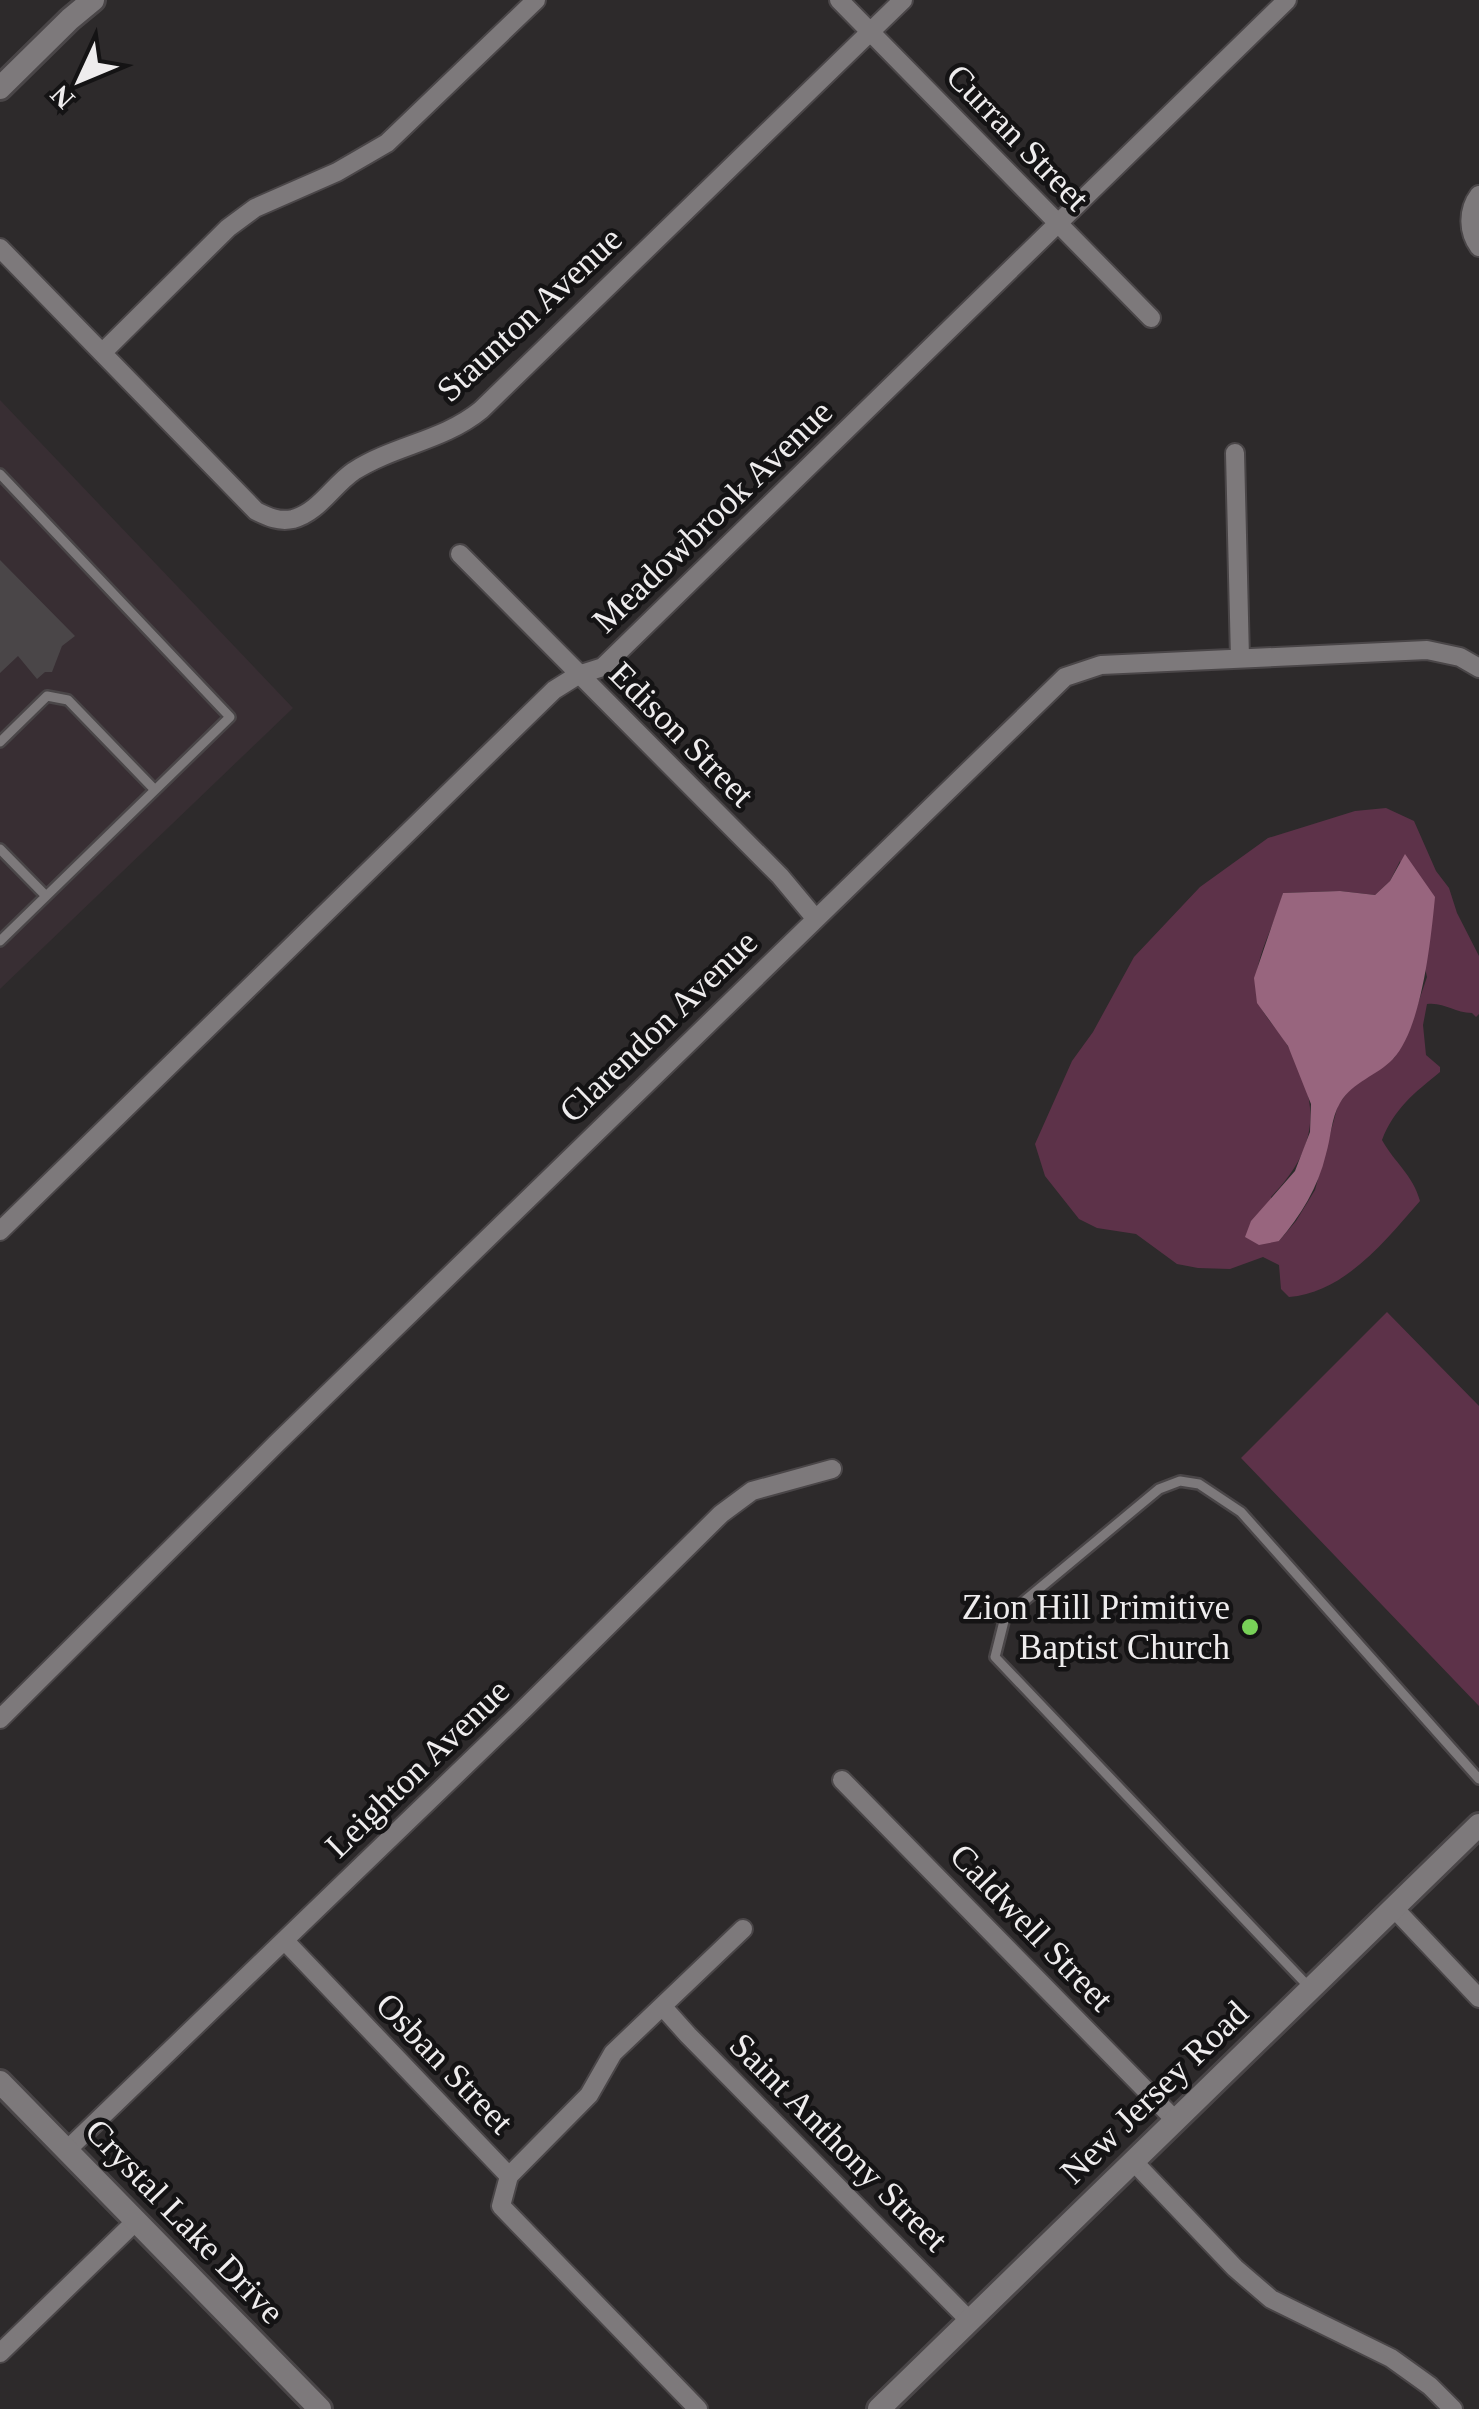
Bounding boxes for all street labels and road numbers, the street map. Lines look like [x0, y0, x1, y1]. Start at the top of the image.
street label: Curran Street [938, 56, 1097, 219]
street label: Staunton Avenue [429, 219, 629, 410]
street label: Meadowbrook Avenue [585, 392, 840, 641]
street label: Edison Street [602, 654, 762, 815]
street label: Clarendon Avenue [552, 922, 765, 1130]
street label: Leighton Avenue [318, 1671, 517, 1866]
street label: Caldwell Street [942, 1836, 1121, 2019]
street label: Osban Street [368, 1985, 521, 2142]
street label: New Jersey Road [1053, 1993, 1256, 2191]
street label: Saint Anthony Street [722, 2025, 956, 2259]
street label: Crystal Lake Drive [77, 2111, 292, 2331]

